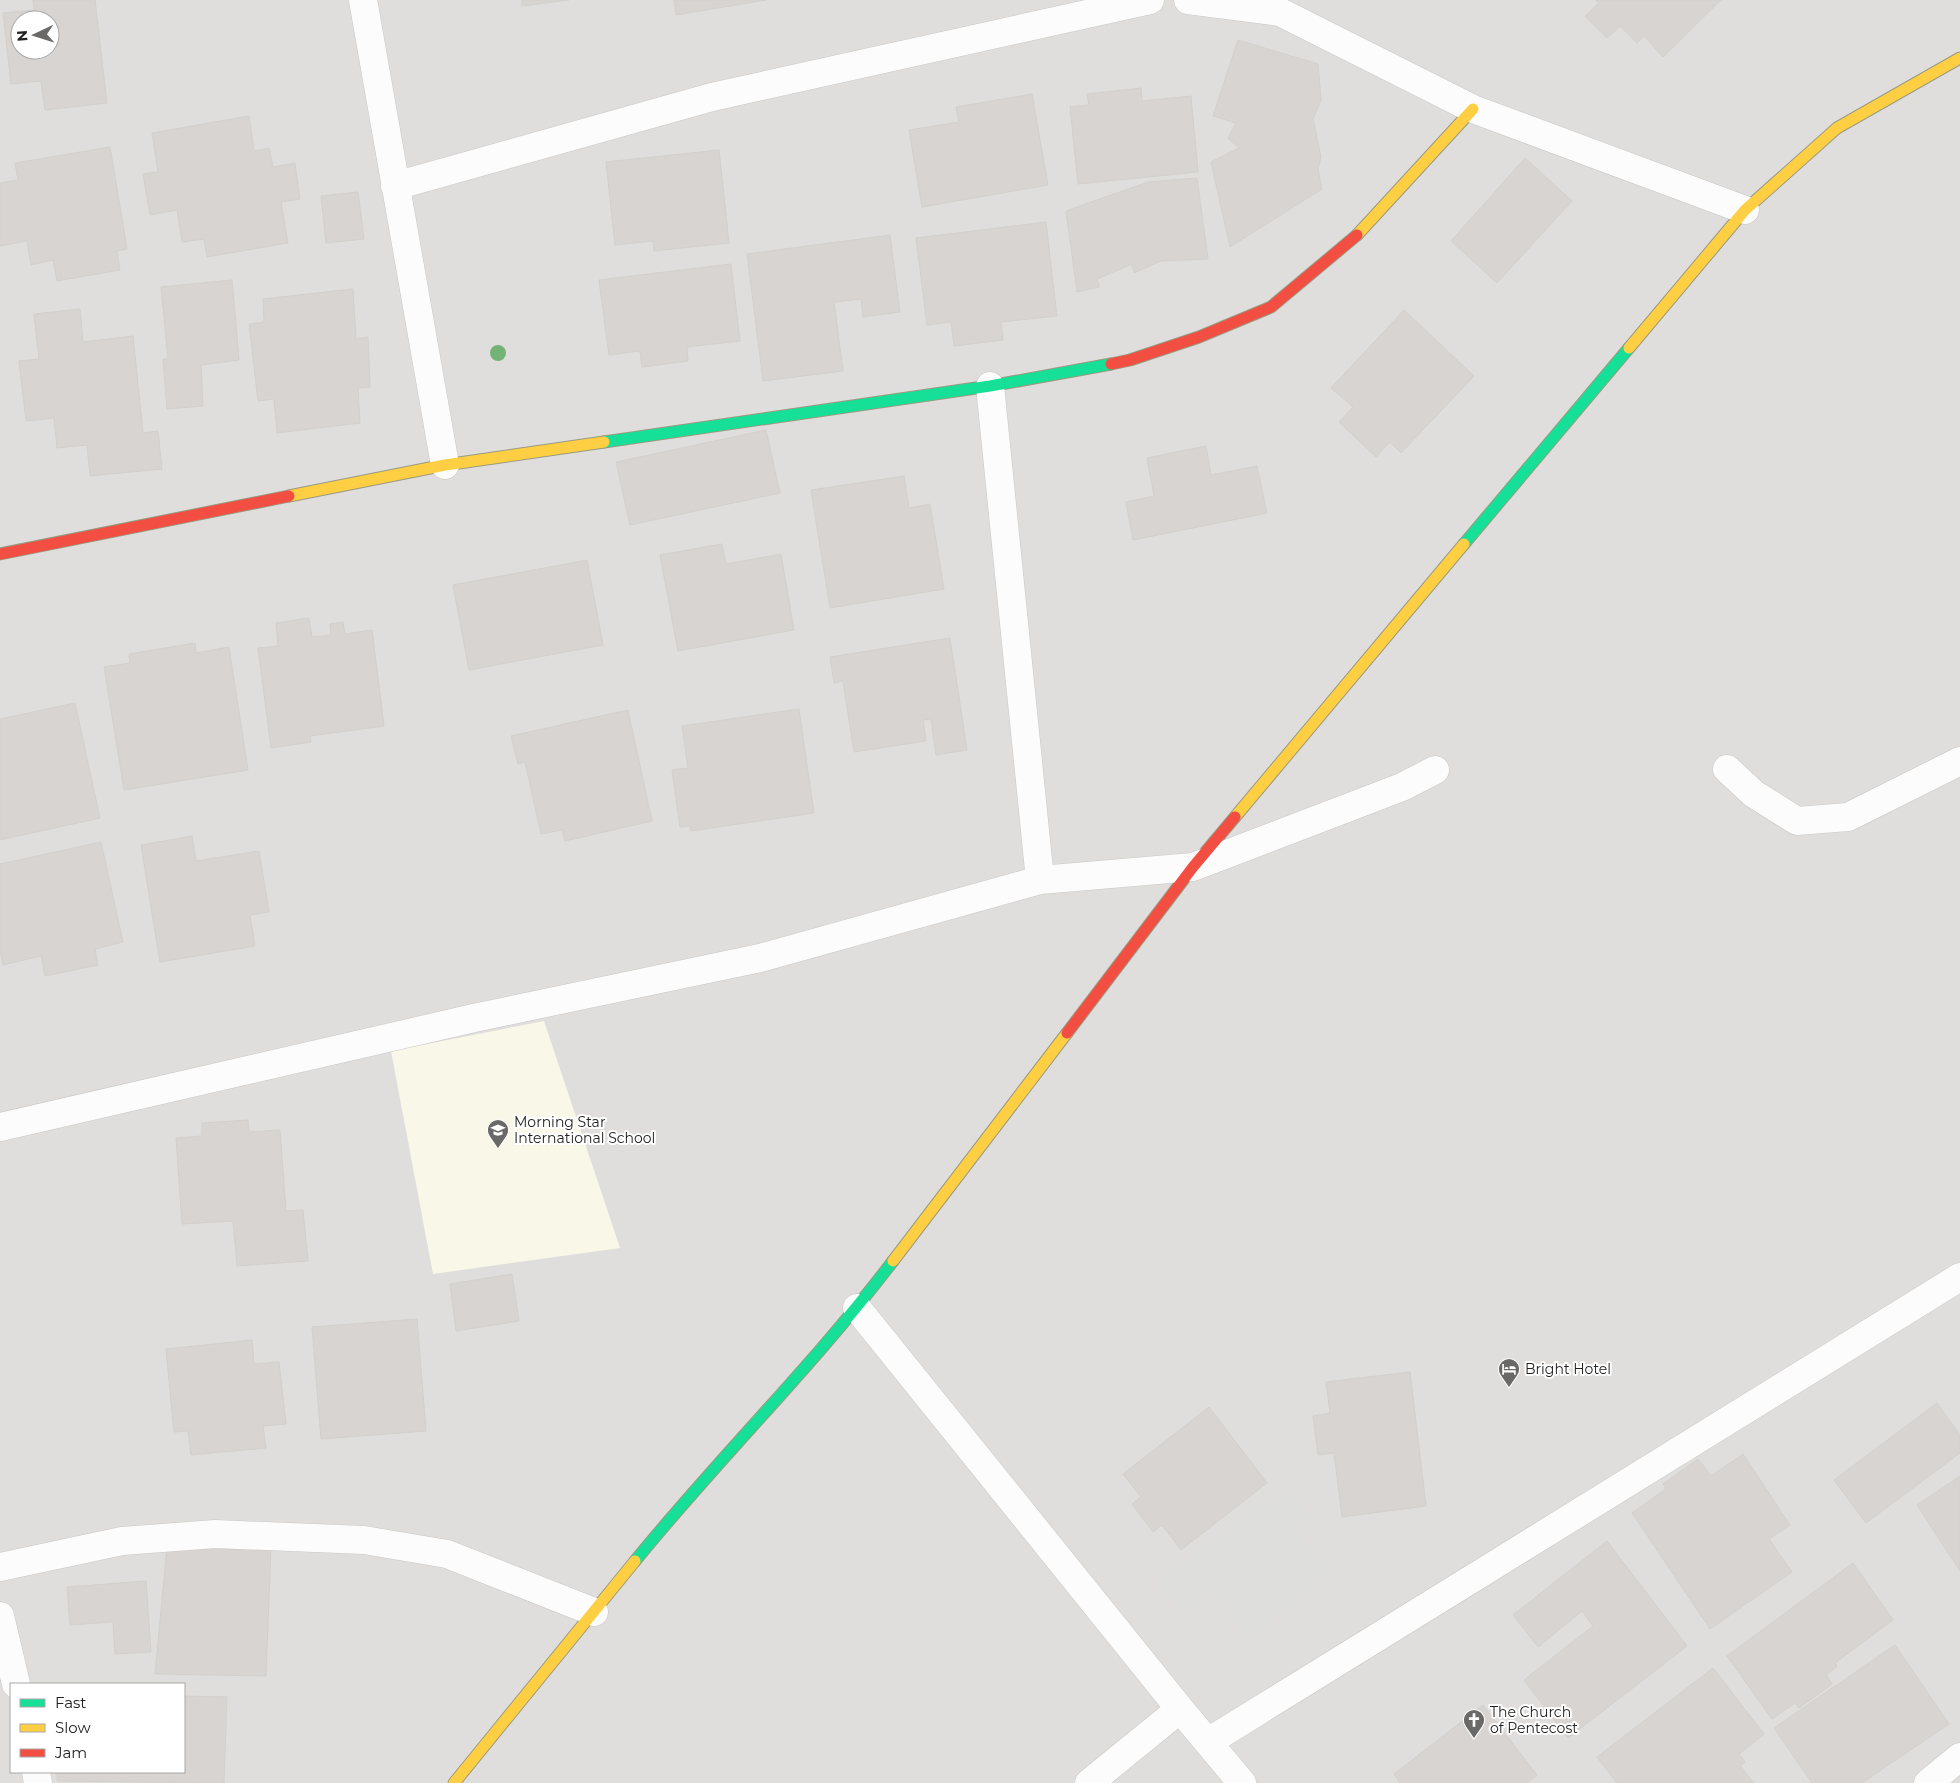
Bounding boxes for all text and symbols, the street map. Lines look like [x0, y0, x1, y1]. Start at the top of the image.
north arrow [10, 10, 60, 60]
text: N [13, 30, 31, 42]
place label: Morning Star International School [514, 1113, 655, 1147]
school or university icon: Morning Star International School [486, 1118, 510, 1149]
hotel icon: Bright Hotel [1497, 1357, 1521, 1388]
place label: Bright Hotel [1525, 1360, 1611, 1378]
legend [10, 1683, 185, 1773]
text: Fast [55, 1693, 86, 1712]
place label: The Church of Pentecost [1490, 1703, 1578, 1737]
church icon: The Church of Pentecost [1462, 1708, 1486, 1739]
text: Slow [55, 1718, 91, 1737]
text: Jam [54, 1743, 87, 1762]

